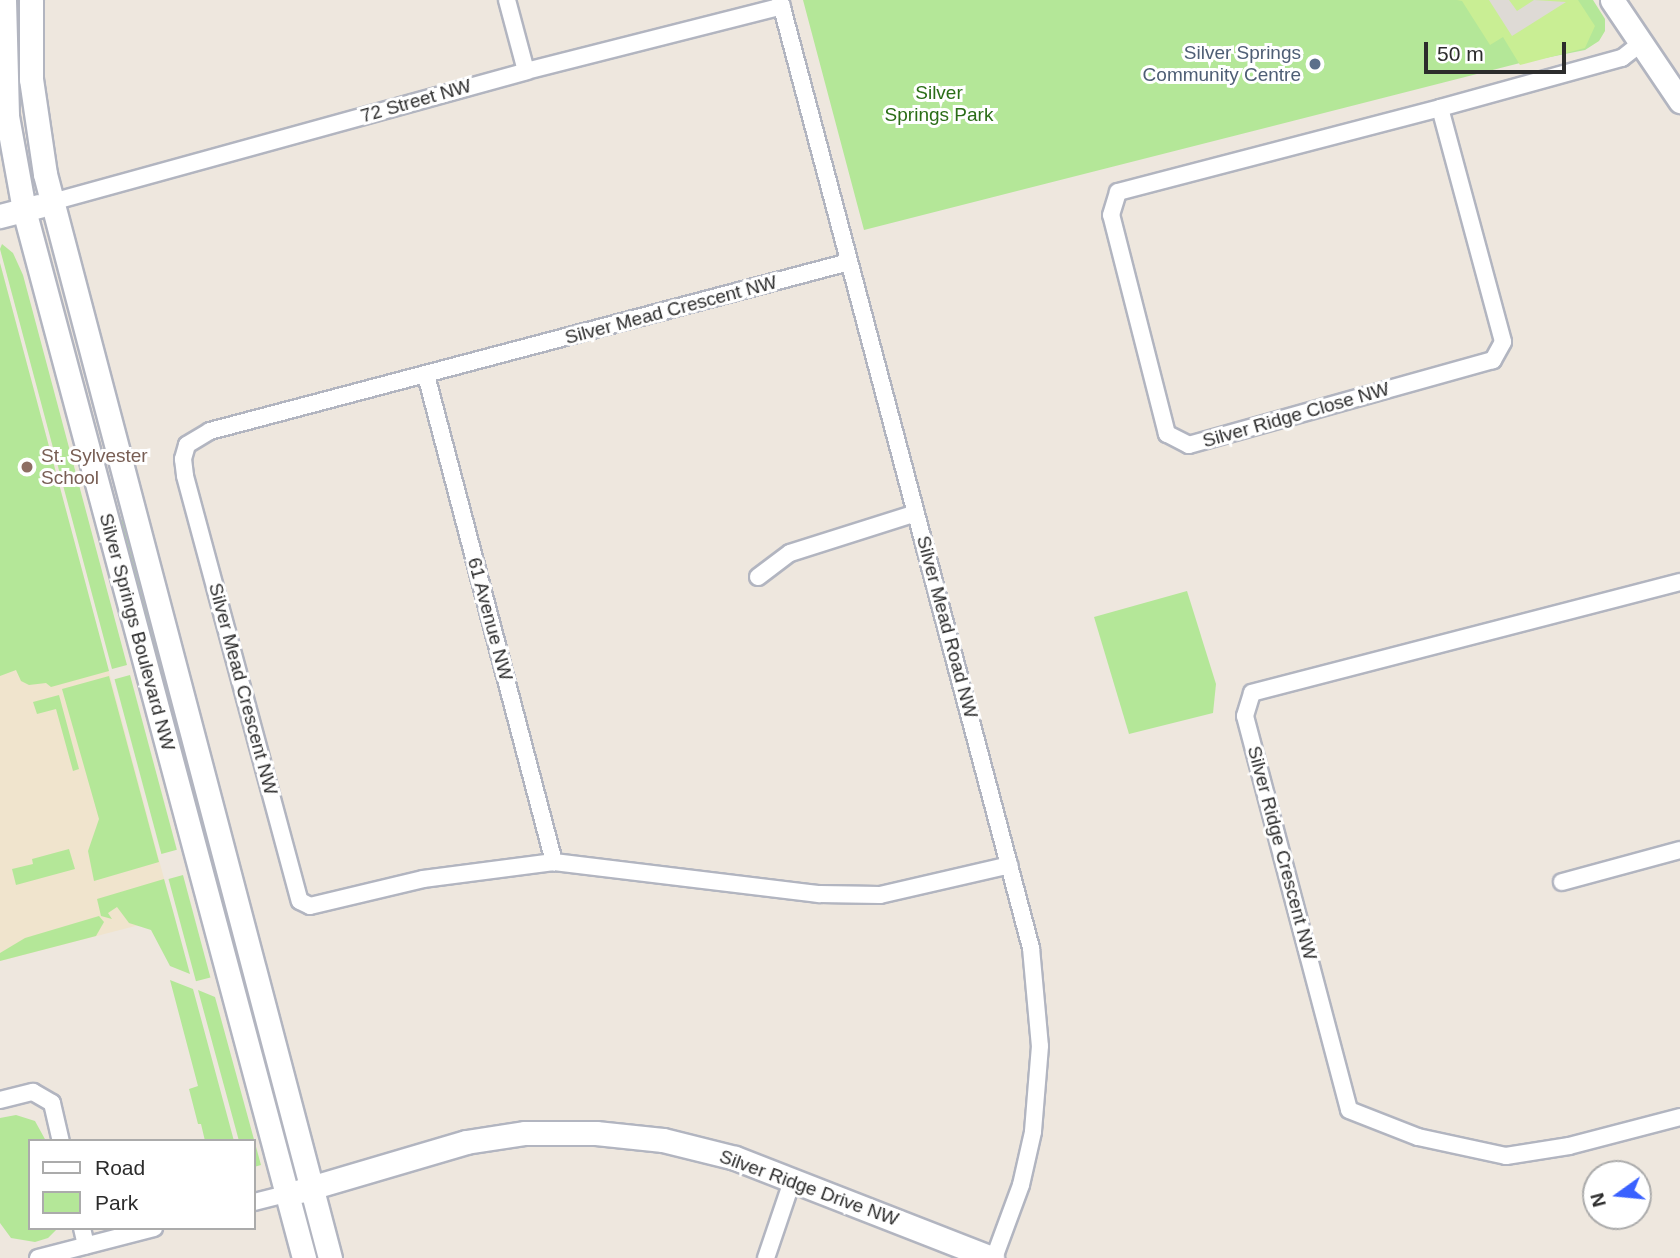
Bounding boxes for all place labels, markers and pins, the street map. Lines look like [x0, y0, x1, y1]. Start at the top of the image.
place label: Silver Springs Community Centre [1143, 42, 1301, 86]
marker: Silver Springs Community Centre [1307, 56, 1323, 72]
place label: St. Sylvester School [41, 445, 148, 489]
marker: St. Sylvester School [19, 459, 35, 475]

